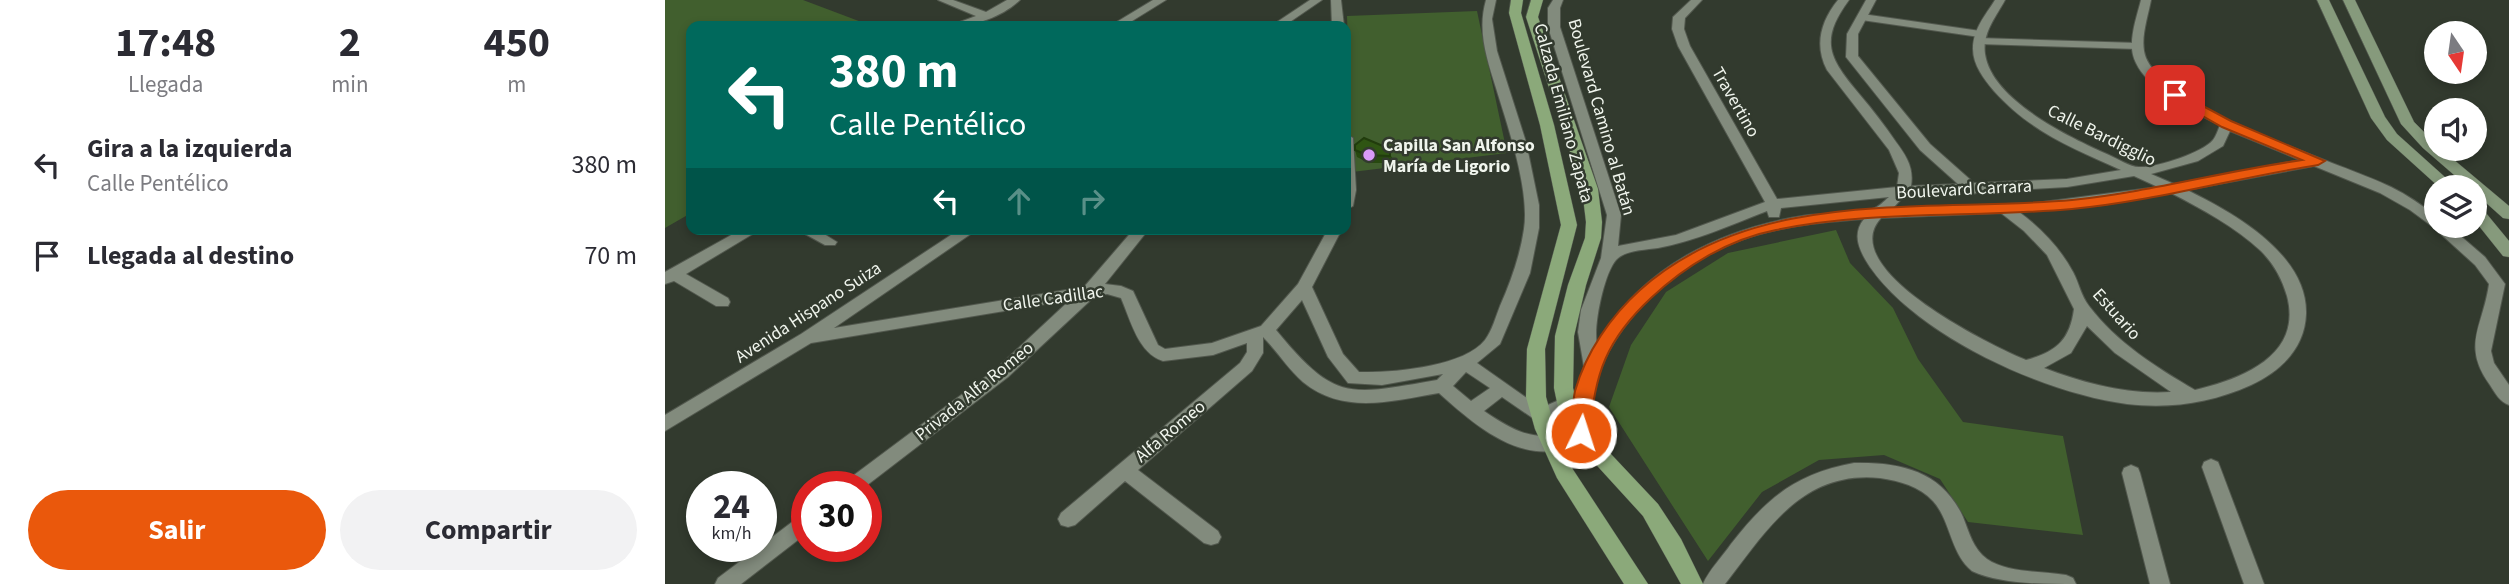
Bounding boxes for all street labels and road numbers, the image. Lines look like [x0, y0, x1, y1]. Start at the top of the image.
street label: Boulevard Camino al Batán [1561, 16, 1642, 218]
street label: Calzada Emiliano Zapata [1528, 21, 1600, 206]
street label: Travertino [1705, 63, 1766, 142]
street label: Calle Bardigglio [2043, 98, 2160, 173]
street label: Boulevard Carrara [1896, 173, 2033, 206]
street label: Avenida Hispano Suiza [730, 256, 886, 369]
street label: Calle Cadillac [1001, 279, 1105, 318]
street label: Estuario [2087, 283, 2147, 346]
street label: Privada Alfa Romeo [910, 336, 1039, 447]
street label: Alfa Romeo [1130, 394, 1211, 468]

